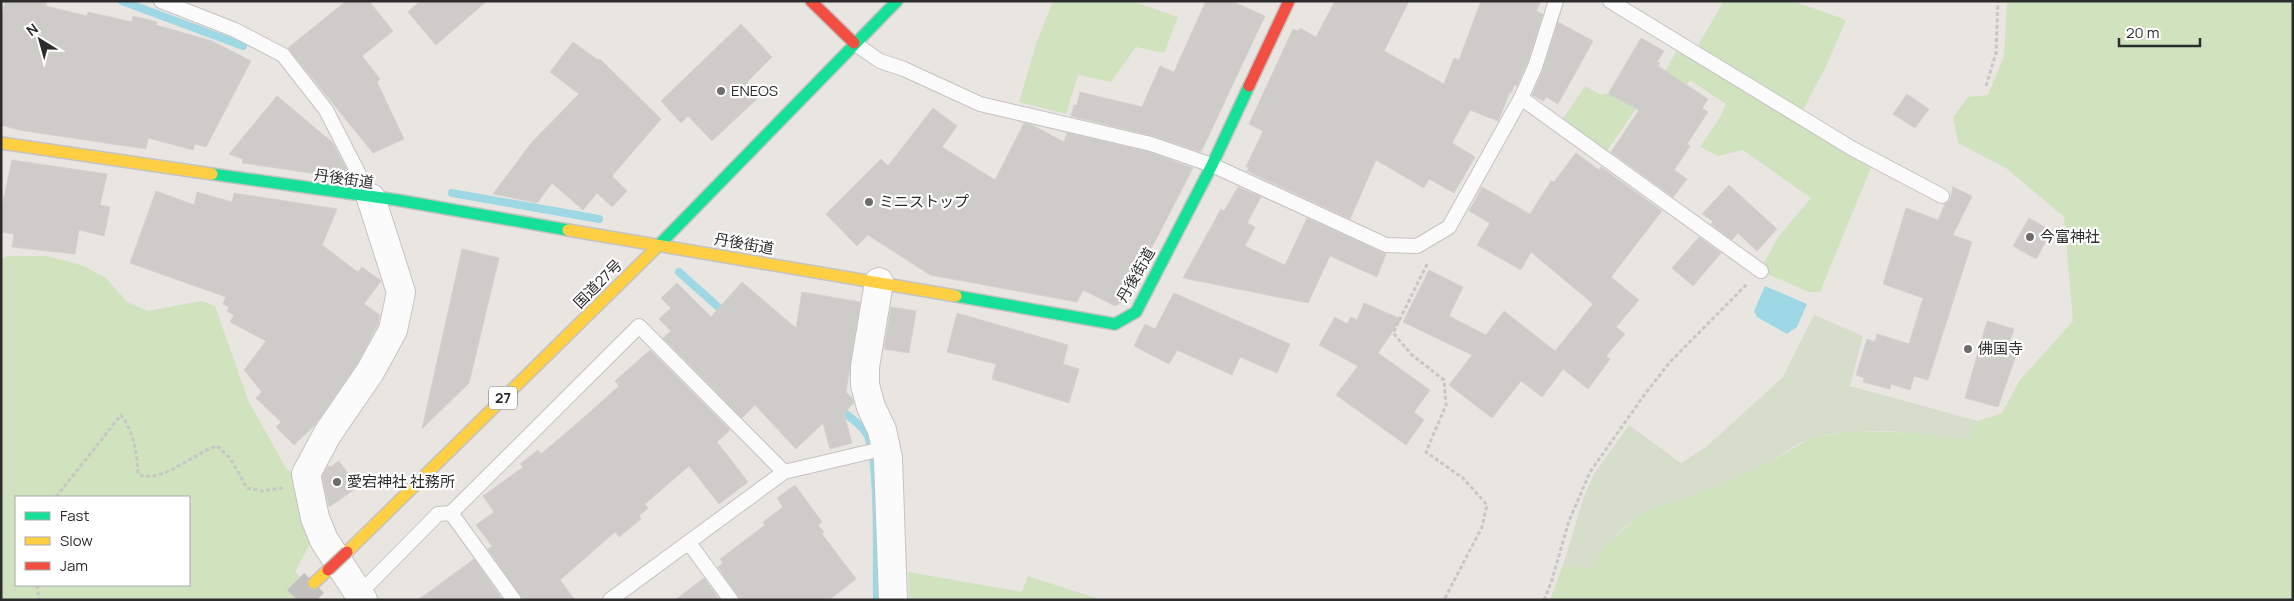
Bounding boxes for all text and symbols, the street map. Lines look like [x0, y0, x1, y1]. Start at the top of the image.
north arrow [15, 15, 65, 65]
scale bar [2119, 15, 2200, 47]
text: N [22, 19, 42, 40]
text: 20 m [2126, 22, 2159, 43]
place label: ENEOS [731, 80, 778, 101]
marker: ENEOS [715, 85, 727, 97]
street label: 丹後街道 [313, 164, 375, 193]
place label: ミニストップ [879, 191, 969, 212]
marker: ミニストップ [863, 196, 875, 208]
place label: 今富神社 [2040, 226, 2100, 247]
street label: 丹後街道 [713, 228, 775, 259]
marker: 今富神社 [2024, 231, 2036, 243]
street label: 丹後街道 [1111, 244, 1160, 306]
street label: 国道27号 [569, 255, 627, 313]
place label: 佛国寺 [1978, 338, 2023, 359]
marker: 佛国寺 [1962, 343, 1974, 355]
road number: 27 [489, 386, 517, 409]
place label: 愛宕神社 社務所 [347, 471, 455, 492]
marker: 愛宕神社 社務所 [331, 476, 343, 488]
legend [15, 496, 190, 586]
text: Fast [60, 505, 89, 526]
text: Slow [60, 530, 93, 551]
text: Jam [60, 555, 88, 576]

